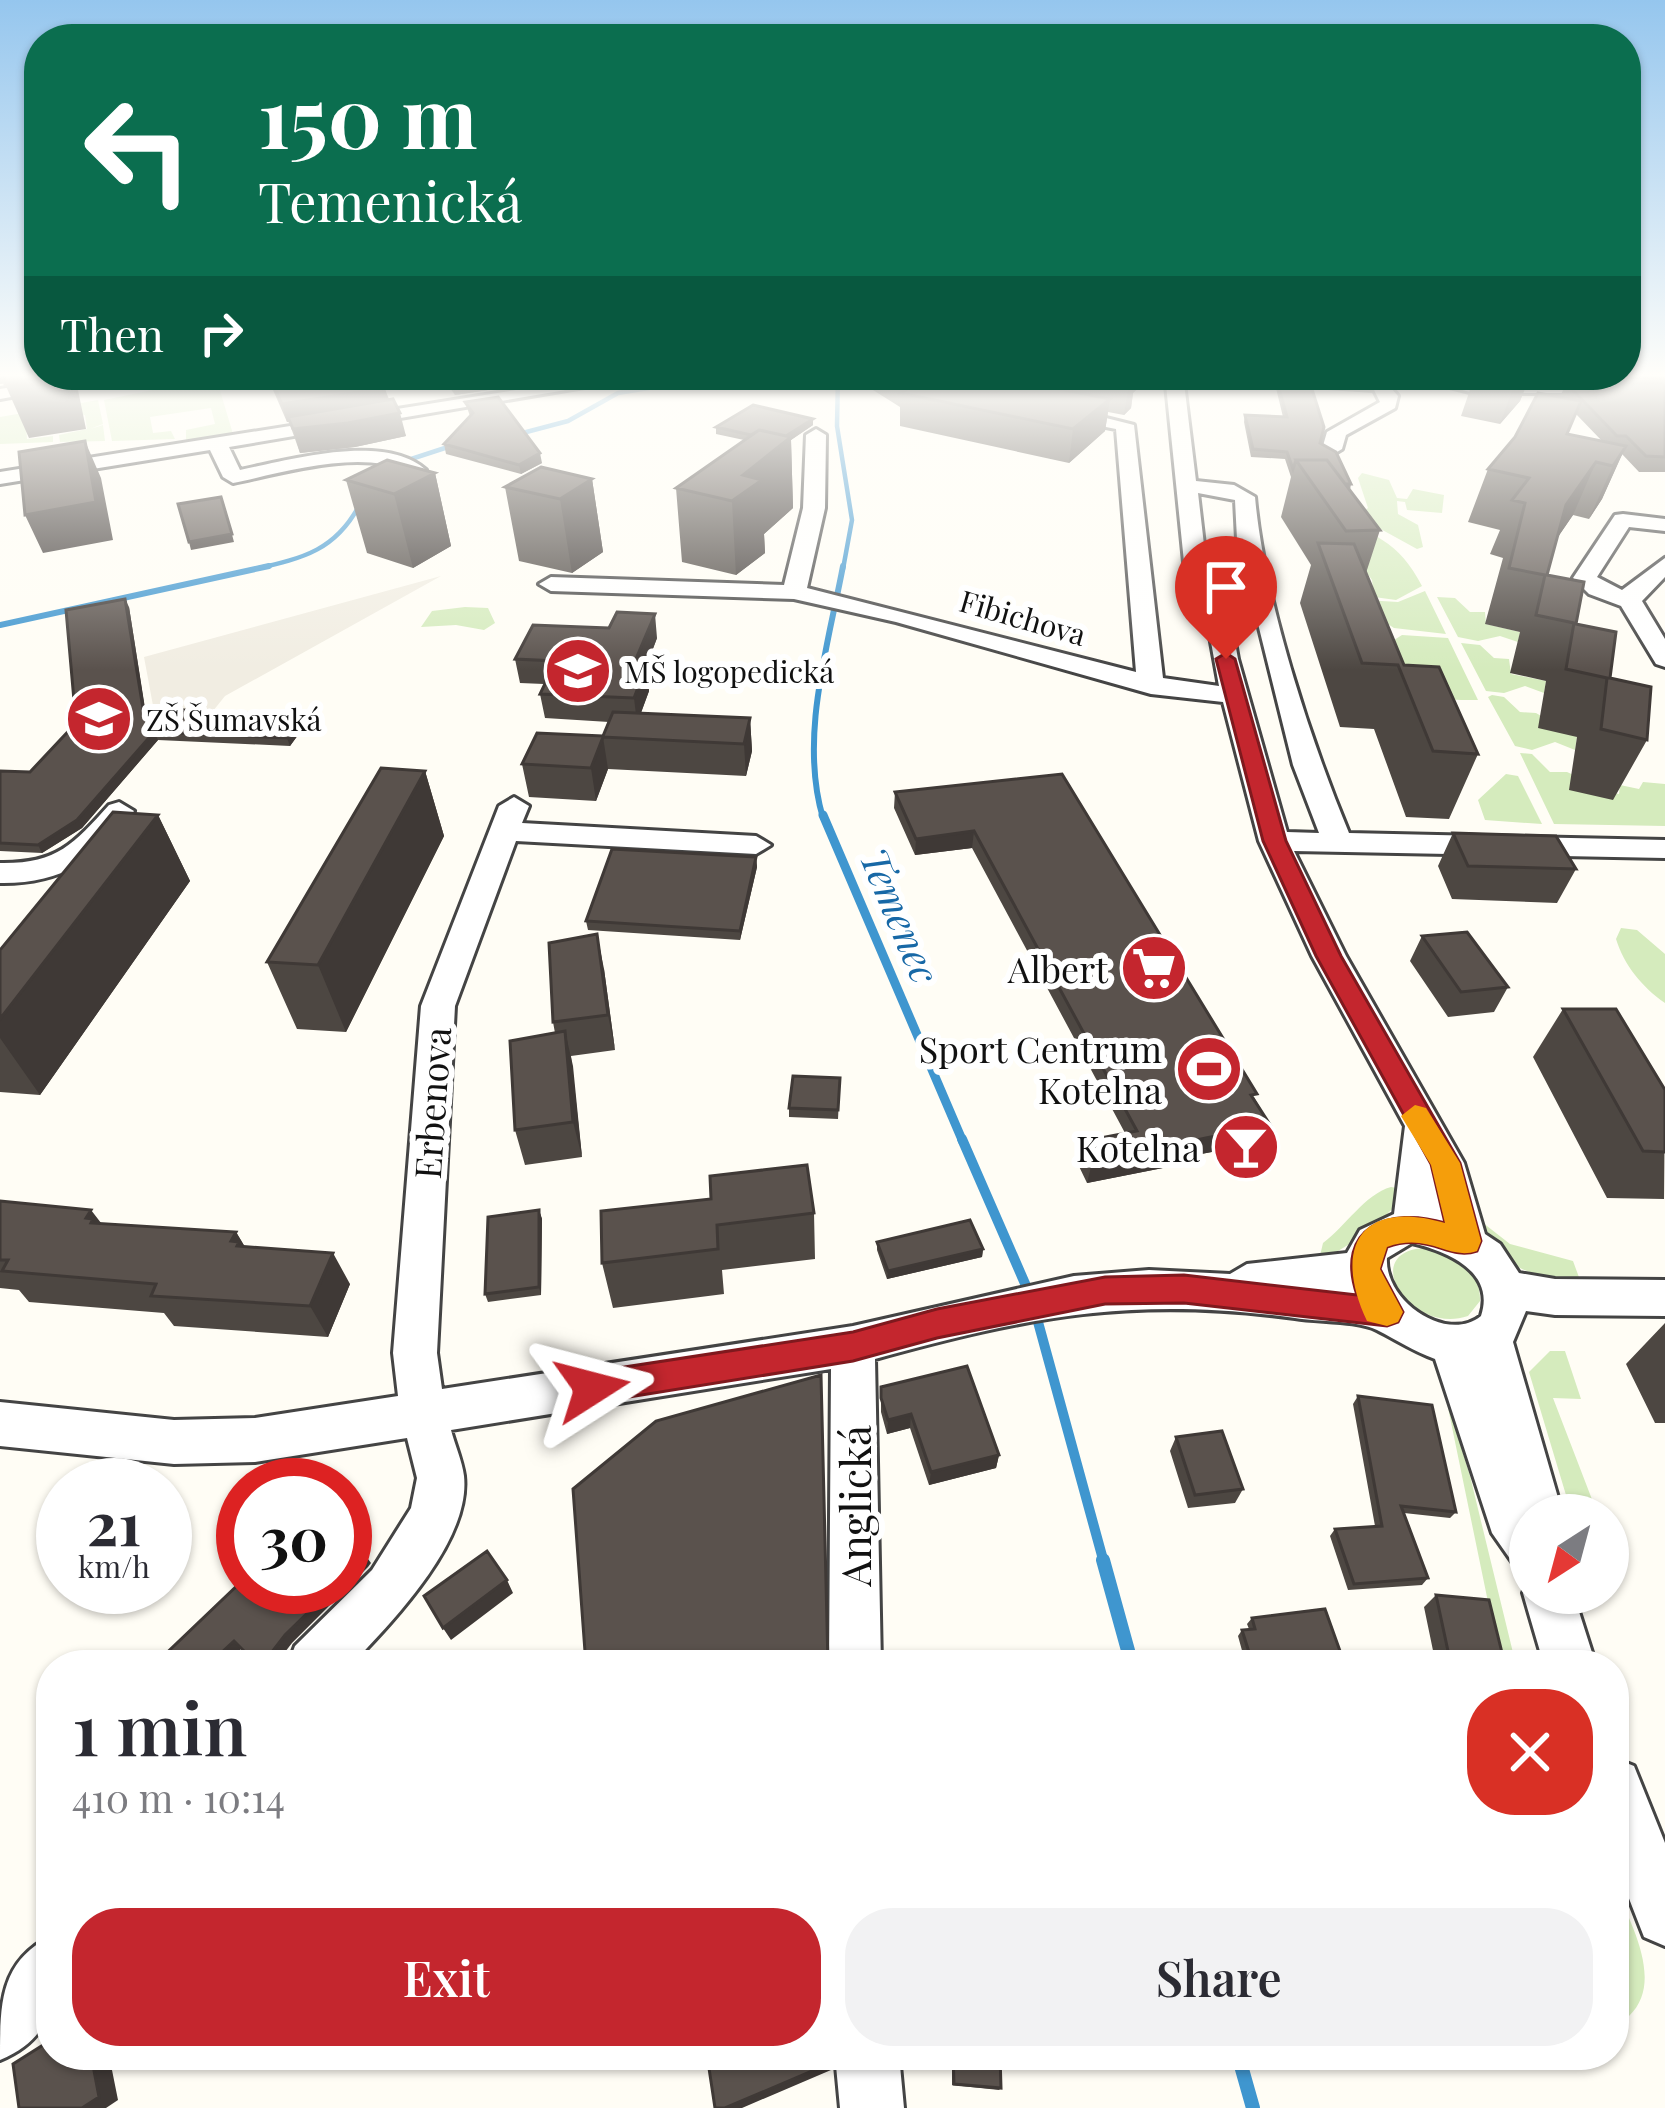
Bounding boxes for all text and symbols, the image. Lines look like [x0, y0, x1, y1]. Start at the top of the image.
text: 150 m [258, 58, 478, 170]
icon: left [60, 72, 216, 228]
text: Temenická [258, 165, 522, 237]
icon: right [188, 300, 254, 366]
text: Then [60, 303, 164, 363]
pin [1175, 536, 1277, 659]
icon: arrive [1193, 554, 1259, 620]
street label: Fibichova [955, 580, 1091, 654]
school or university icon: MŠ logopedická [543, 636, 613, 706]
place label: MŠ logopedická [624, 651, 834, 691]
school or university icon: ZŠ Šumavská [64, 684, 134, 754]
place label: ZŠ Šumavská [146, 699, 322, 739]
water label: Temenec [849, 839, 953, 991]
supermarket icon: Albert [1119, 933, 1189, 1003]
place label: Albert [1007, 944, 1109, 992]
place label: Sport Centrum Kotelna [919, 1024, 1162, 1113]
street label: Erbenova [402, 1025, 460, 1180]
sports icon: Sport Centrum Kotelna [1174, 1034, 1244, 1104]
bar icon: Kotelna [1211, 1112, 1281, 1182]
place label: Kotelna [1076, 1123, 1200, 1171]
position arrow [529, 1325, 655, 1451]
street label: Anglická [826, 1425, 882, 1588]
speed limit sign: 30 [216, 1458, 372, 1614]
text: 21 [87, 1481, 141, 1561]
north arrow [1509, 1494, 1629, 1614]
map controls [1509, 1494, 1629, 1614]
text: km/h [78, 1546, 150, 1586]
text: 1 min [72, 1678, 247, 1774]
button: close [1467, 1689, 1593, 1815]
text: 410 m · 10:14 [72, 1771, 285, 1823]
button: Exit [72, 1908, 821, 2046]
button: Share [845, 1908, 1593, 2046]

